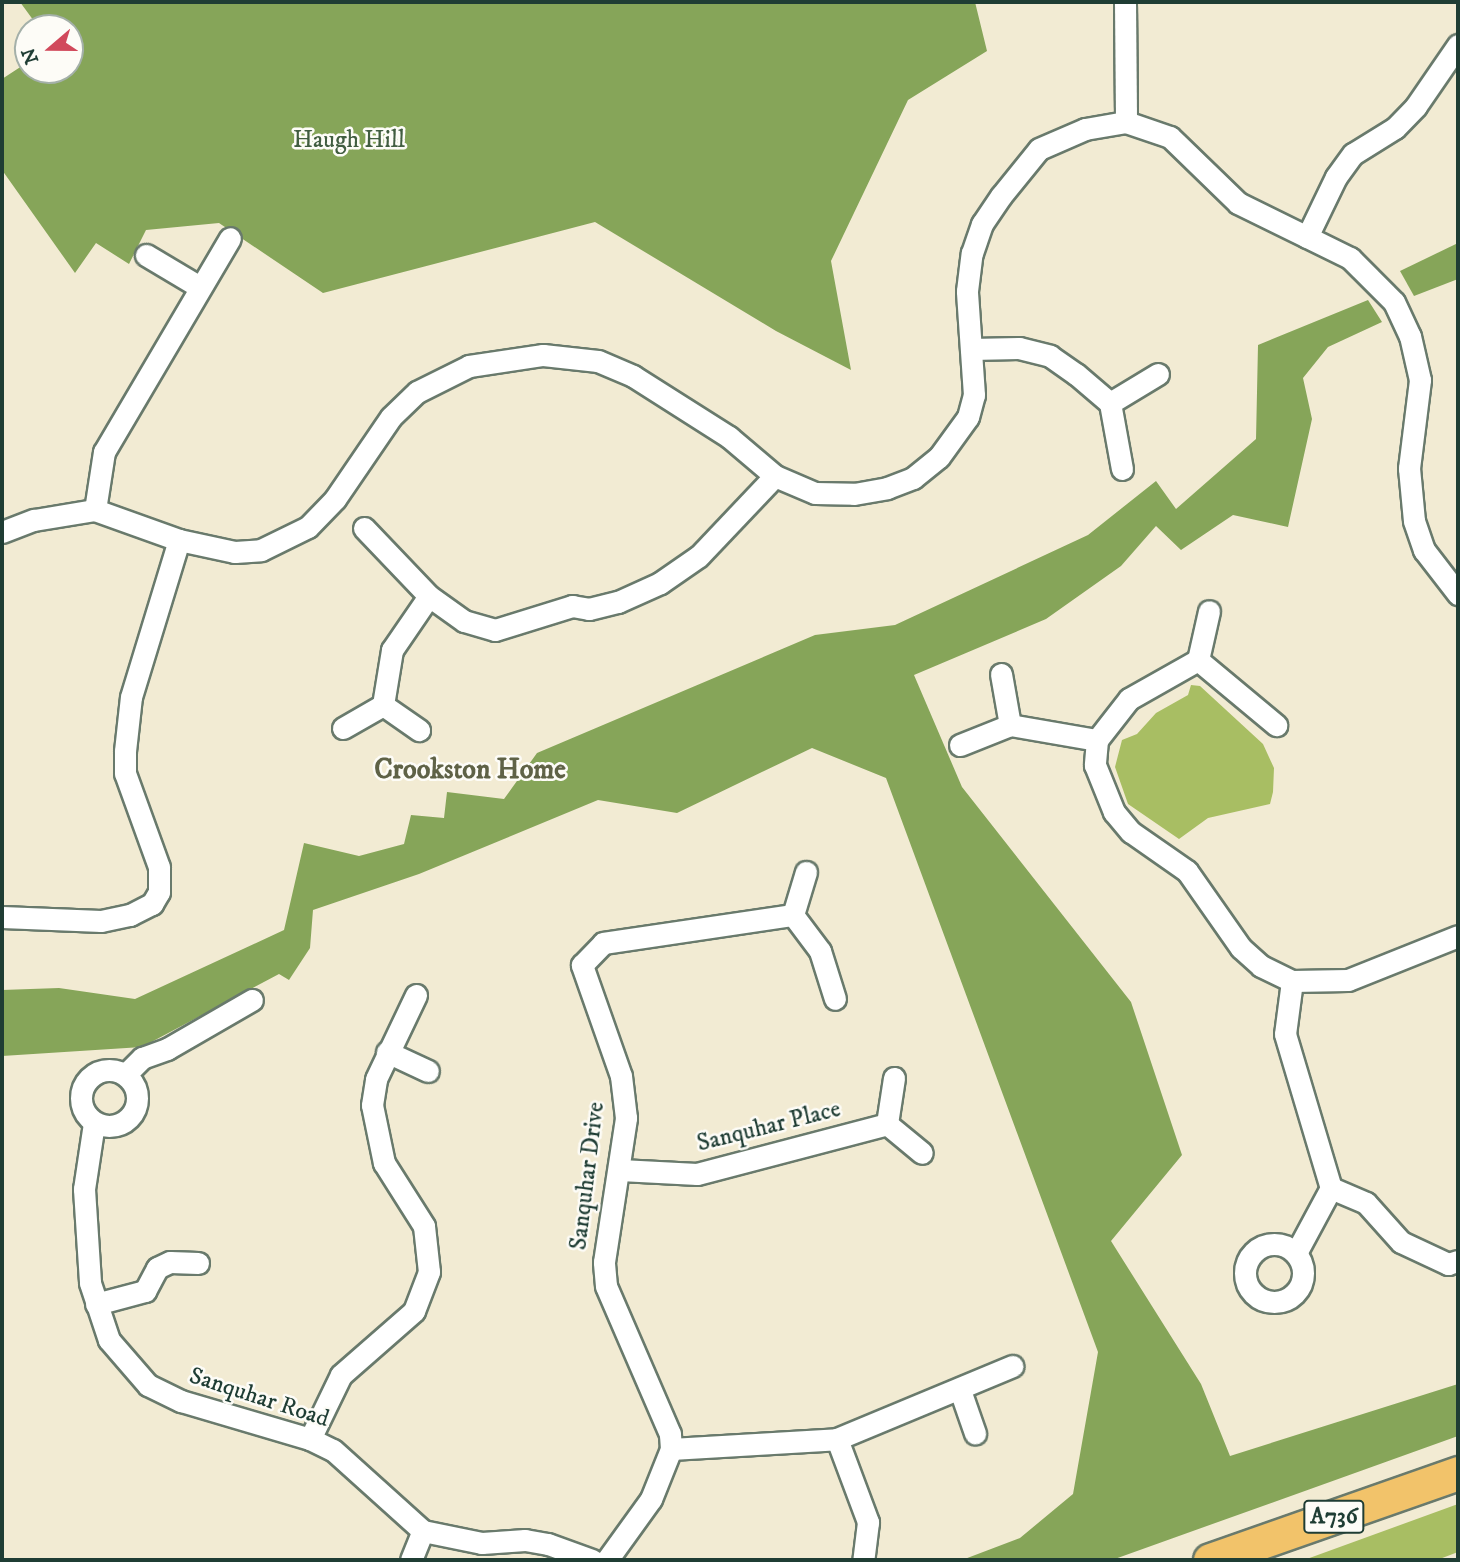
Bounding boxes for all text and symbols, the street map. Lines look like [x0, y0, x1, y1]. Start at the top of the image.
north arrow [14, 14, 84, 84]
text: N [17, 44, 44, 67]
park label: Haugh Hill [293, 127, 405, 155]
district label: Crookston Home [374, 753, 566, 787]
street label: Sanquhar Place [694, 1095, 844, 1159]
street label: Sanquhar Drive [565, 1100, 611, 1252]
street label: Sanquhar Road [185, 1362, 333, 1434]
road number: A736 [1302, 1498, 1366, 1536]

